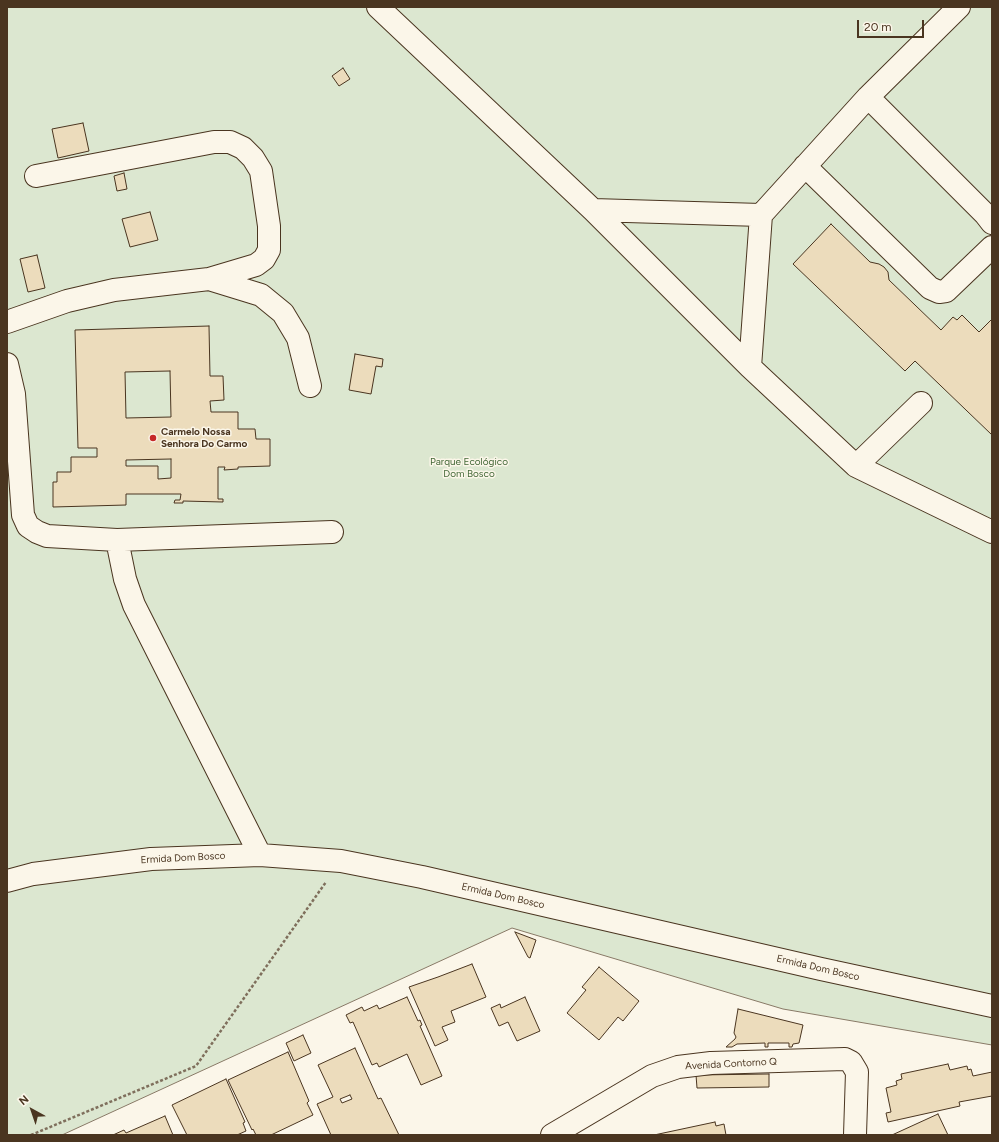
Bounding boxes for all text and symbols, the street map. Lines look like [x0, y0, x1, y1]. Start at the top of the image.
scale bar [859, 12, 926, 38]
text: 20 m [864, 20, 892, 34]
place label: Carmelo Nossa Senhora Do Carmo [161, 426, 247, 450]
marker: Carmelo Nossa Senhora Do Carmo [148, 433, 158, 443]
park label: Parque Ecológico Dom Bosco [430, 456, 508, 480]
street label: Ermida Dom Bosco [140, 850, 226, 866]
street label: Ermida Dom Bosco [460, 881, 546, 911]
street label: Ermida Dom Bosco [775, 953, 861, 983]
street label: Avenida Contorno Q [685, 1056, 777, 1072]
north arrow [12, 1090, 52, 1130]
text: N [17, 1093, 31, 1108]

